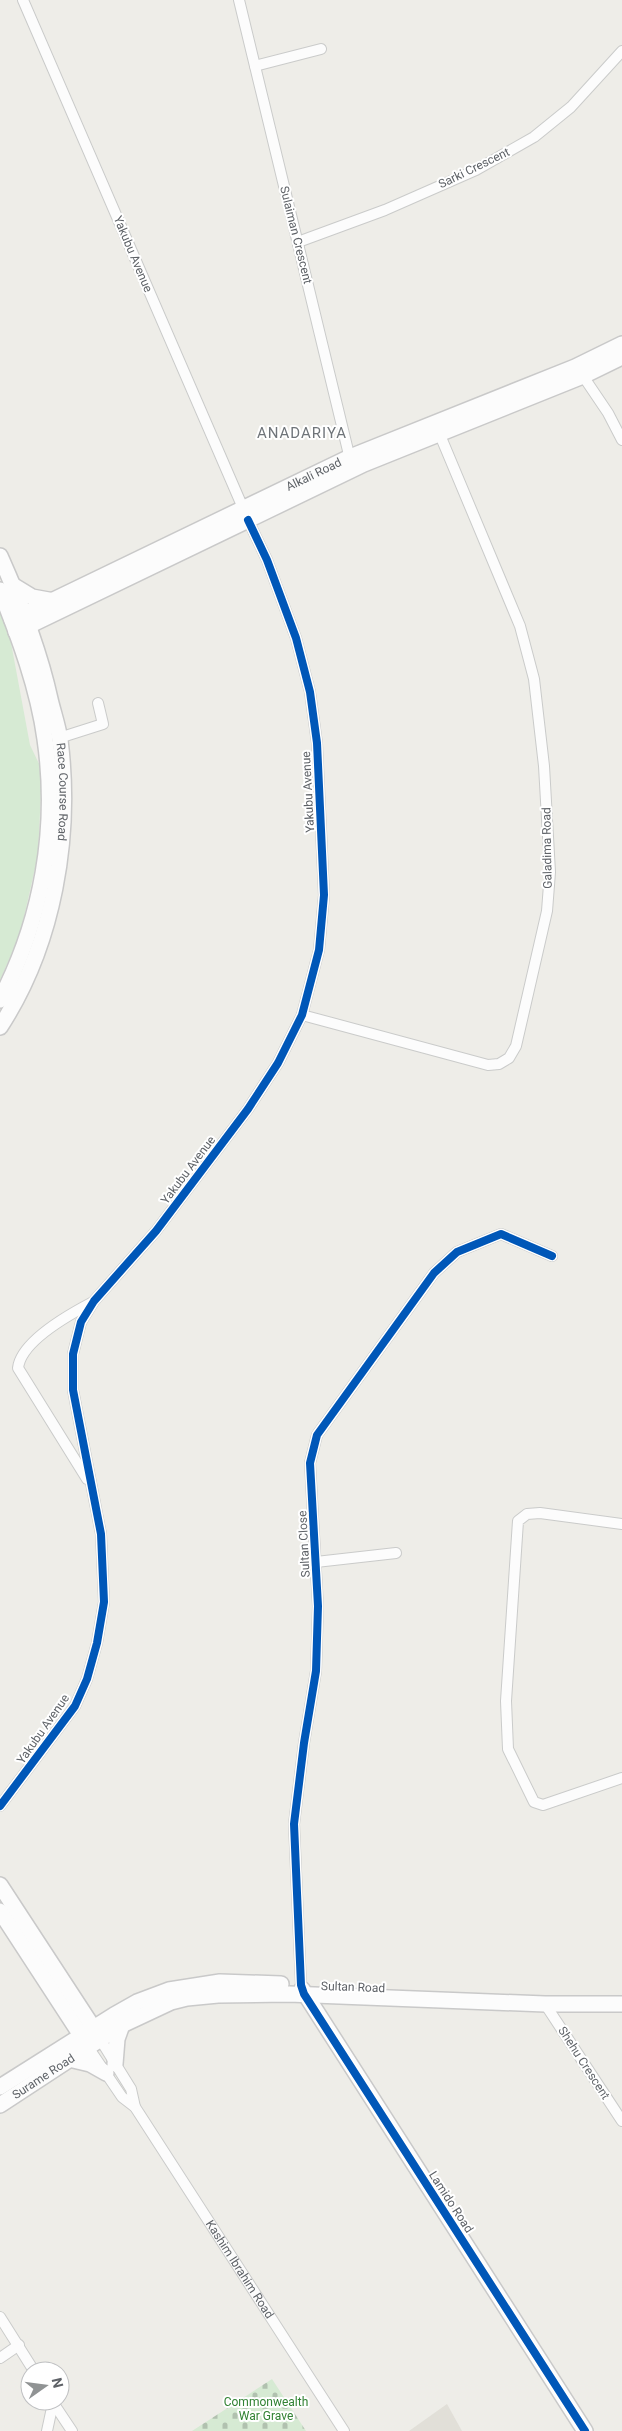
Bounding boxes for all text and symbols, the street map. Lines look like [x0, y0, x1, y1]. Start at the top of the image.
street label: Sarki Crescent [436, 145, 512, 191]
street label: Sulaiman Crescent [277, 185, 315, 285]
street label: Yakubu Avenue [111, 214, 155, 294]
district label: ANADARIYA [257, 424, 347, 442]
street label: Alkali Road [284, 455, 344, 494]
street label: Race Course Road [53, 742, 71, 841]
street label: Yakubu Avenue [299, 751, 317, 833]
street label: Galadima Road [539, 807, 555, 889]
street label: Yakubu Avenue [158, 1133, 218, 1207]
street label: Sultan Close [295, 1510, 313, 1578]
street label: Yakubu Avenue [14, 1692, 72, 1766]
street label: Sultan Road [321, 1979, 385, 1995]
street label: Shehu Crescent [555, 2024, 613, 2102]
street label: Surame Road [10, 2051, 77, 2102]
street label: Lamido Road [426, 2169, 476, 2235]
street label: Kashim Ibrahim Road [203, 2217, 277, 2321]
north arrow [20, 2361, 70, 2411]
text: N [49, 2376, 67, 2390]
park label: Commonwealth War Grave [224, 2395, 308, 2423]

